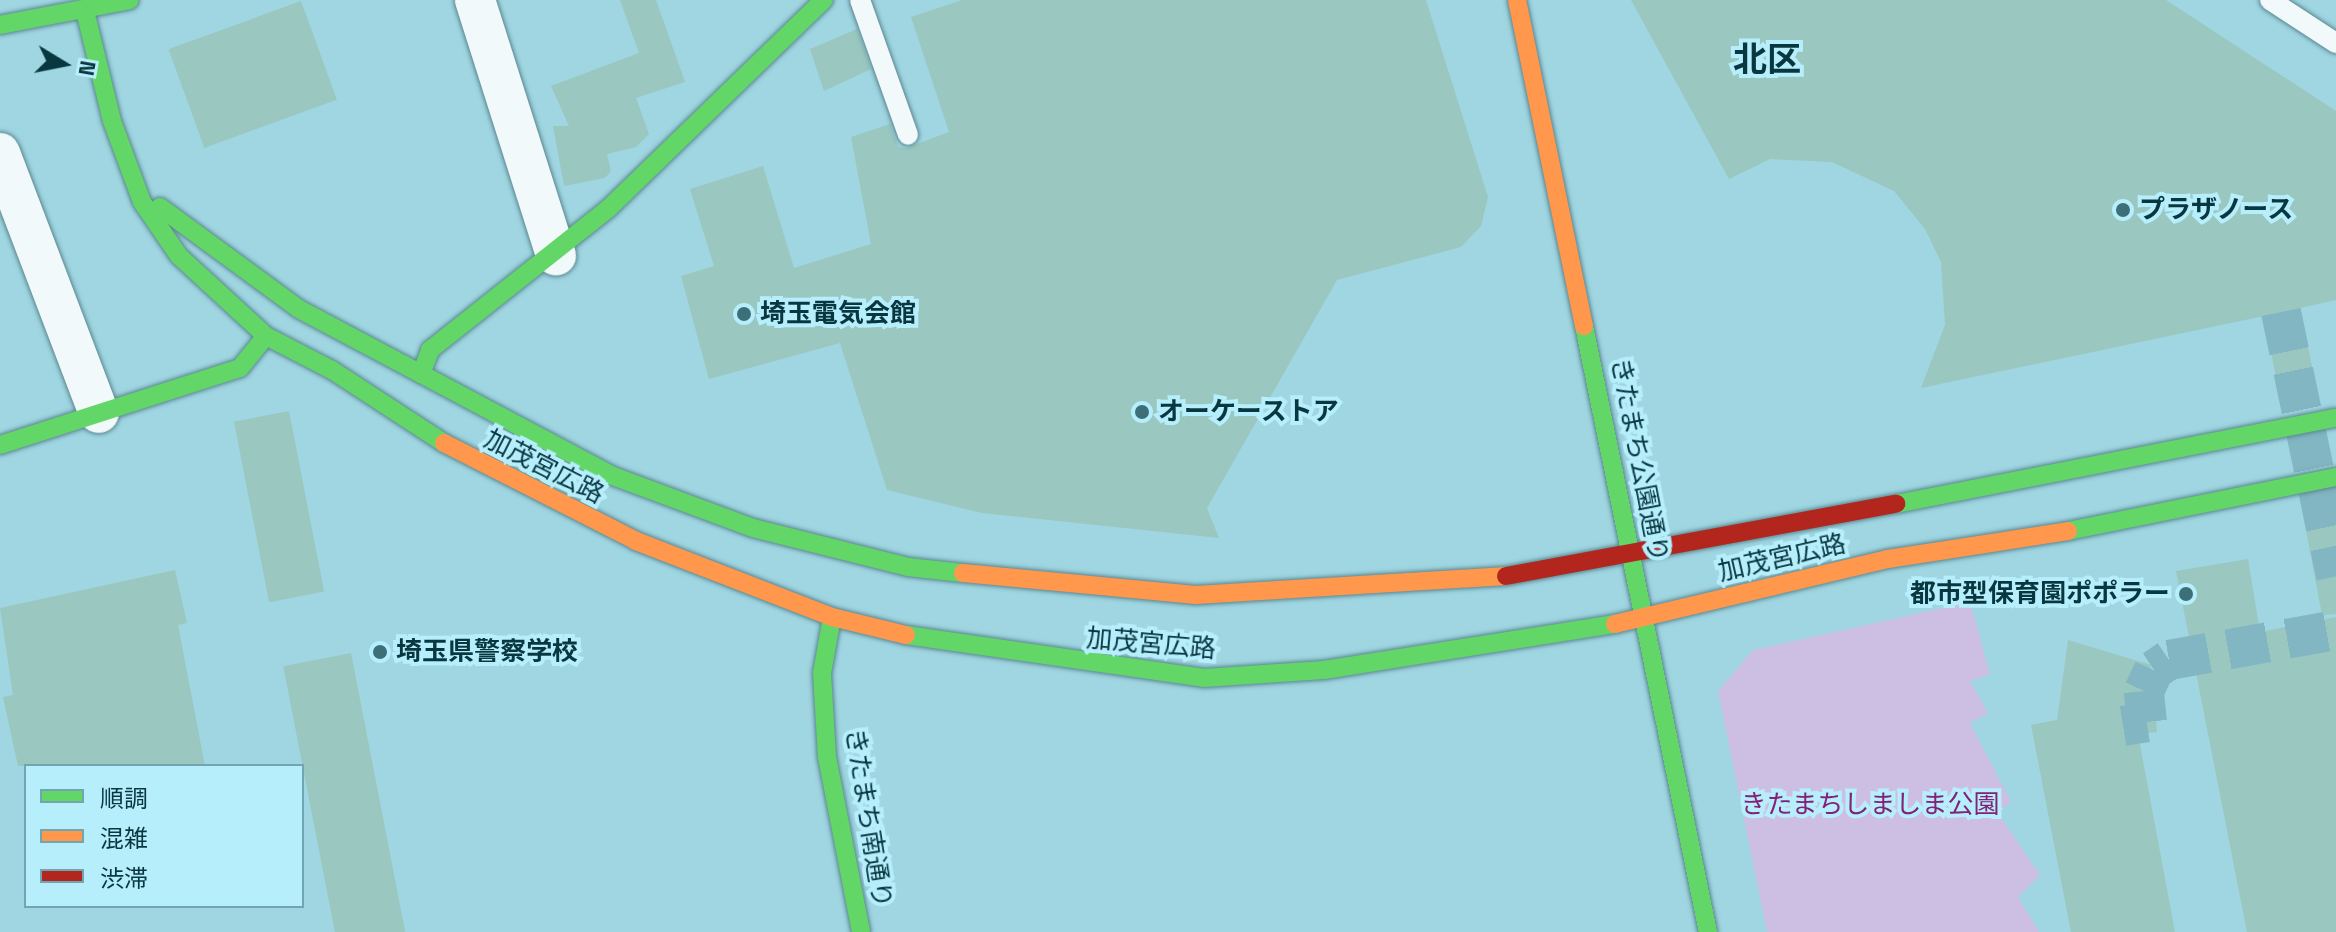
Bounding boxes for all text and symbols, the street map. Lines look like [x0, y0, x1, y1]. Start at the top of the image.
north arrow [24, 24, 104, 104]
district label: 北区 [1733, 40, 1801, 80]
text: N [73, 58, 103, 78]
place label: プラザノース [2139, 194, 2295, 226]
marker: プラザノース [2114, 201, 2132, 219]
place label: 埼玉電気会館 [760, 298, 916, 330]
marker: 埼玉電気会館 [735, 305, 753, 323]
street label: きたまち公園通り [1604, 355, 1674, 565]
place label: オーケーストア [1158, 396, 1340, 428]
marker: オーケーストア [1133, 403, 1151, 421]
street label: 加茂宮広路 [479, 424, 609, 510]
street label: 加茂宮広路 [1715, 528, 1849, 588]
place label: 都市型保育園ポポラー [1910, 578, 2170, 610]
marker: 都市型保育園ポポラー [2177, 585, 2195, 603]
street label: 加茂宮広路 [1085, 623, 1217, 665]
place label: 埼玉県警察学校 [396, 636, 578, 668]
marker: 埼玉県警察学校 [371, 643, 389, 661]
street label: きたまち南通り [838, 726, 898, 910]
legend [24, 764, 304, 908]
text: 順調 [100, 783, 148, 814]
park label: きたまちしましま公園 [1740, 789, 2000, 821]
text: 混雑 [100, 823, 148, 854]
text: 渋滞 [100, 863, 148, 894]

